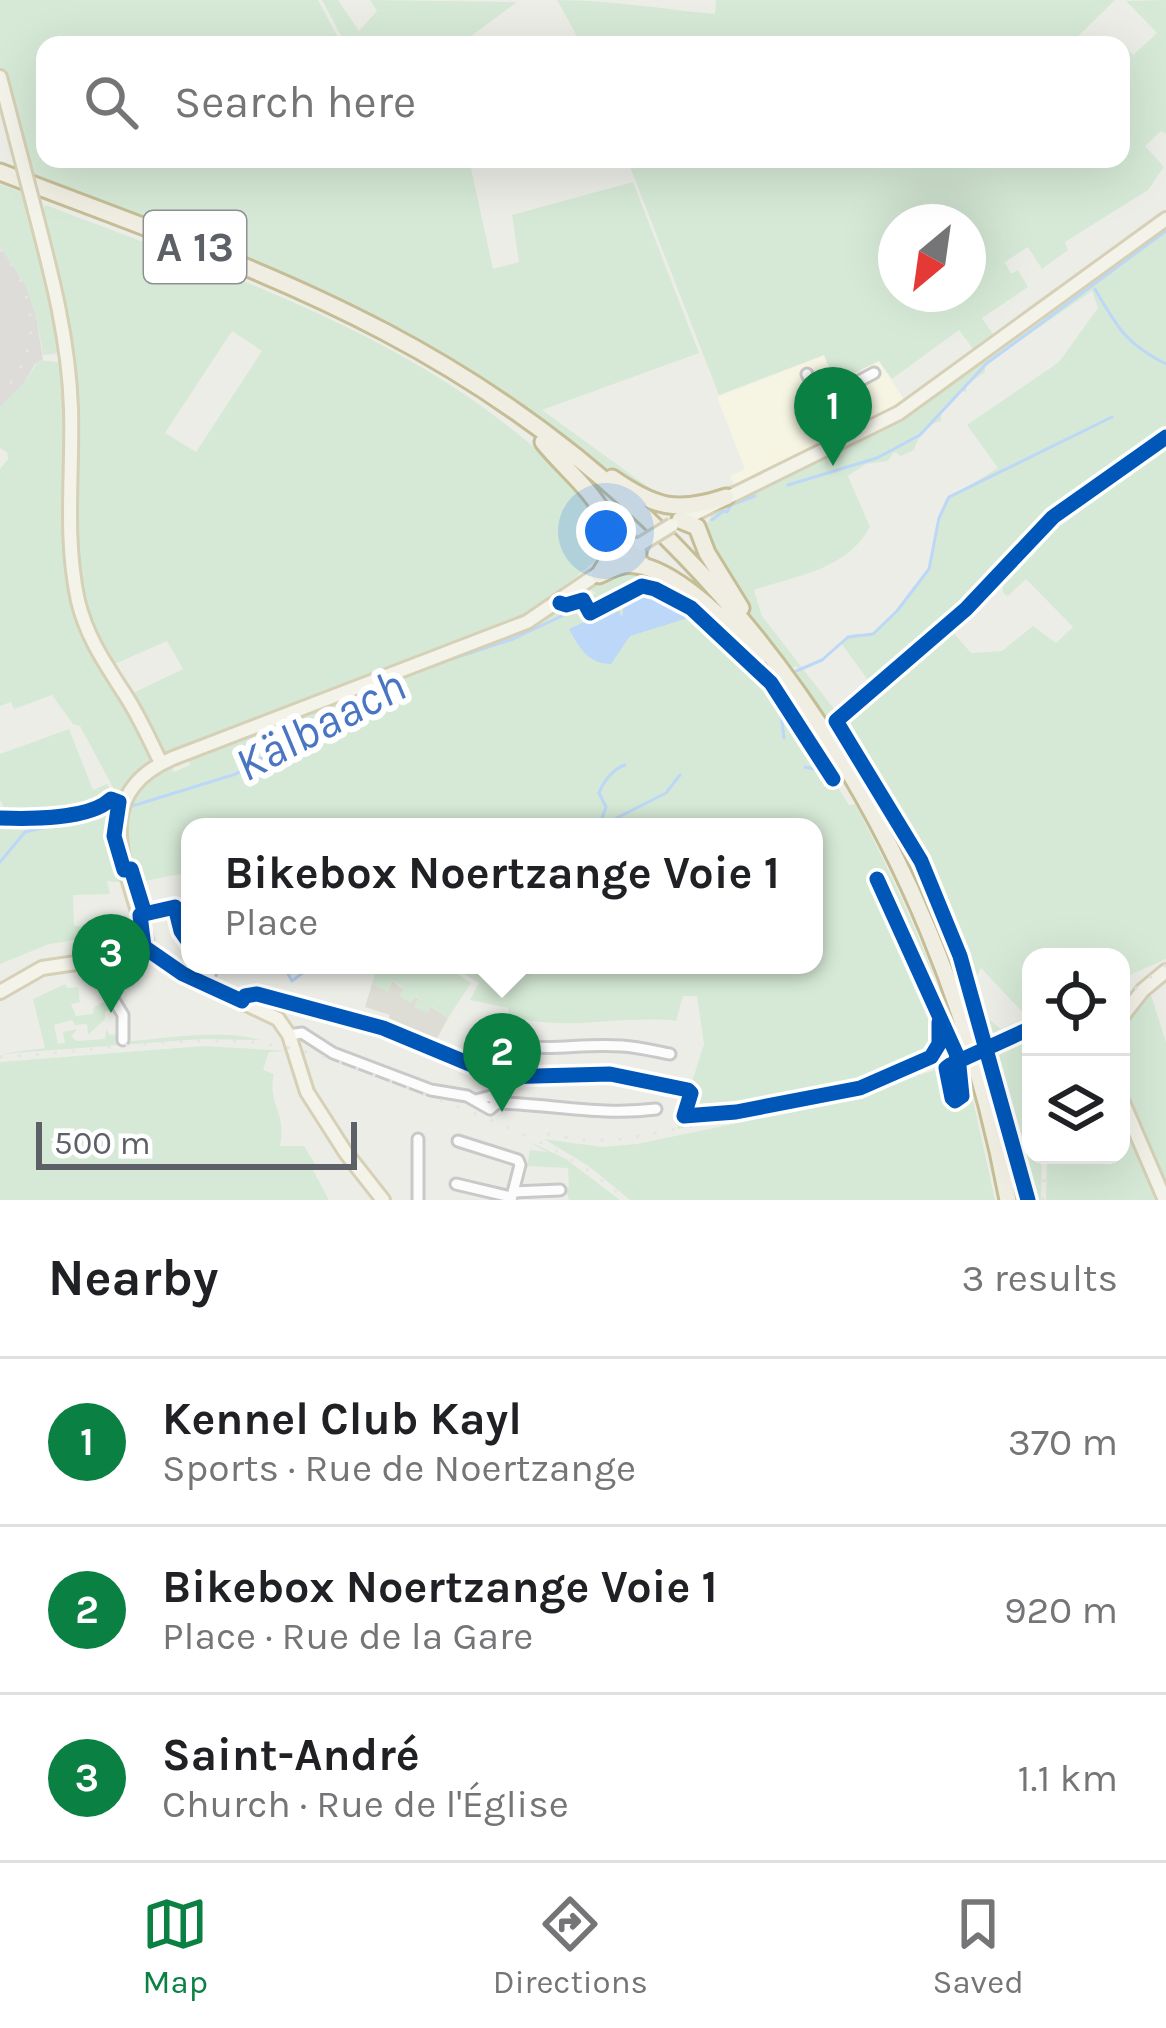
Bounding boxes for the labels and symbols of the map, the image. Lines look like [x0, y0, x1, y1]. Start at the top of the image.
north arrow [878, 204, 986, 312]
road number: A 13 [144, 211, 246, 283]
pin: 1 [794, 367, 872, 466]
your location [576, 501, 636, 561]
water label: Kälbaach [225, 657, 415, 793]
pin: 3 [72, 914, 150, 1013]
pin: 2 [463, 1013, 541, 1112]
scale bar [36, 1116, 357, 1169]

